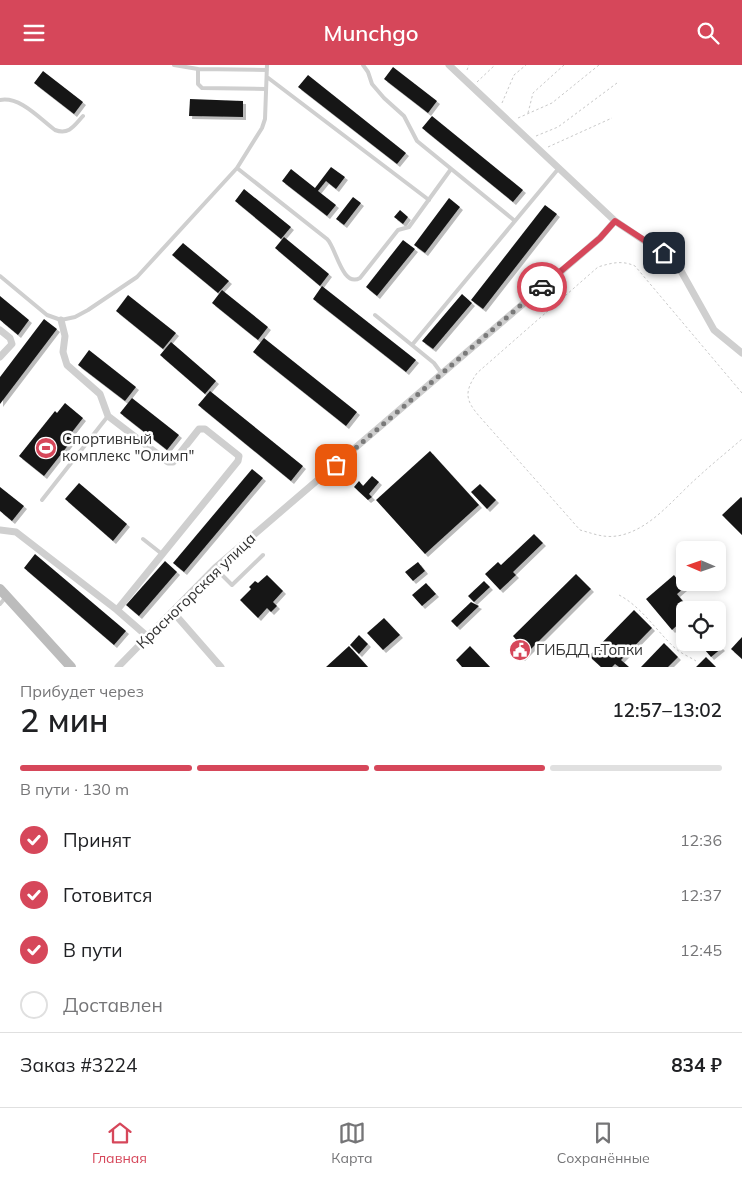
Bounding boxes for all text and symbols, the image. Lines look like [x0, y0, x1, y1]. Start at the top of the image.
icon: menu [20, 19, 48, 47]
text: Munchgo [323, 19, 419, 47]
icon: search [694, 19, 722, 47]
pin [643, 232, 685, 274]
icon: home [650, 239, 678, 267]
courier [517, 262, 567, 312]
icon: car [528, 273, 556, 301]
place label: Спортивный комплекс "Олимп" [62, 429, 194, 465]
sports icon: Спортивный комплекс "Олимп" [34, 436, 58, 460]
pin [315, 444, 357, 486]
icon: bag [322, 451, 350, 479]
street label: Красногорская улица [132, 529, 259, 653]
north arrow [676, 541, 726, 591]
map controls [676, 541, 726, 651]
button: locate [676, 601, 726, 651]
public building icon: ГИБДД г.Топки [508, 638, 532, 662]
place label: ГИБДД г.Топки [536, 640, 643, 659]
text: Прибудет через [20, 681, 144, 701]
text: 12:57–13:02 [612, 698, 722, 722]
text: 2 мин [20, 700, 108, 740]
text: В пути · 130 m [20, 779, 129, 799]
icon: check [20, 826, 48, 854]
text: Принят [63, 828, 131, 852]
text: 12:36 [680, 830, 722, 850]
icon: check [20, 881, 48, 909]
text: Готовится [63, 883, 153, 907]
text: 12:37 [680, 885, 722, 905]
icon: check [20, 936, 48, 964]
text: В пути [63, 938, 122, 962]
text: 12:45 [680, 940, 722, 960]
text: Доставлен [63, 993, 163, 1017]
text: Заказ #3224 [20, 1053, 137, 1077]
text: 834 ₽ [671, 1053, 722, 1077]
tab: Главная [92, 1119, 147, 1167]
tab: Карта [331, 1119, 372, 1167]
tab: Сохранённые [557, 1119, 650, 1167]

